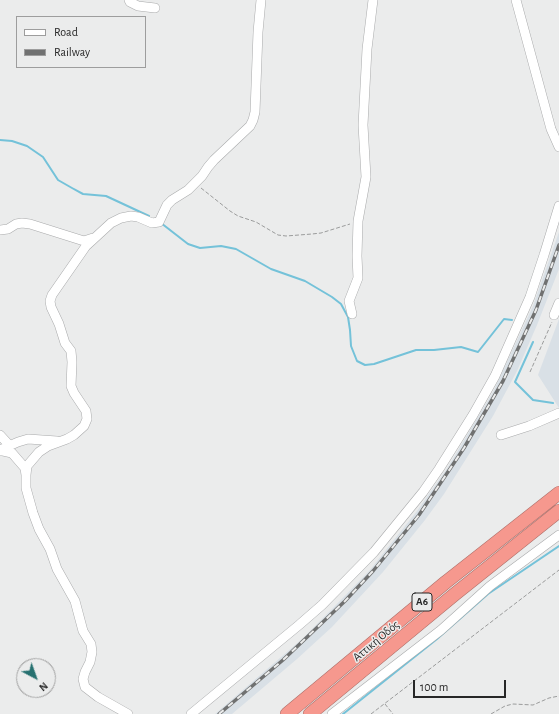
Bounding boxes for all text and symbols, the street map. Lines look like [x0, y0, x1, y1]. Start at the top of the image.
legend [16, 16, 146, 68]
text: Road [54, 26, 78, 38]
text: Railway [54, 46, 90, 58]
road number: Α6 [412, 593, 432, 611]
street label: Αττική Οδός [350, 617, 402, 665]
north arrow [16, 658, 56, 698]
scale bar [415, 672, 508, 698]
text: N [37, 680, 50, 693]
text: 100 m [420, 681, 448, 693]

